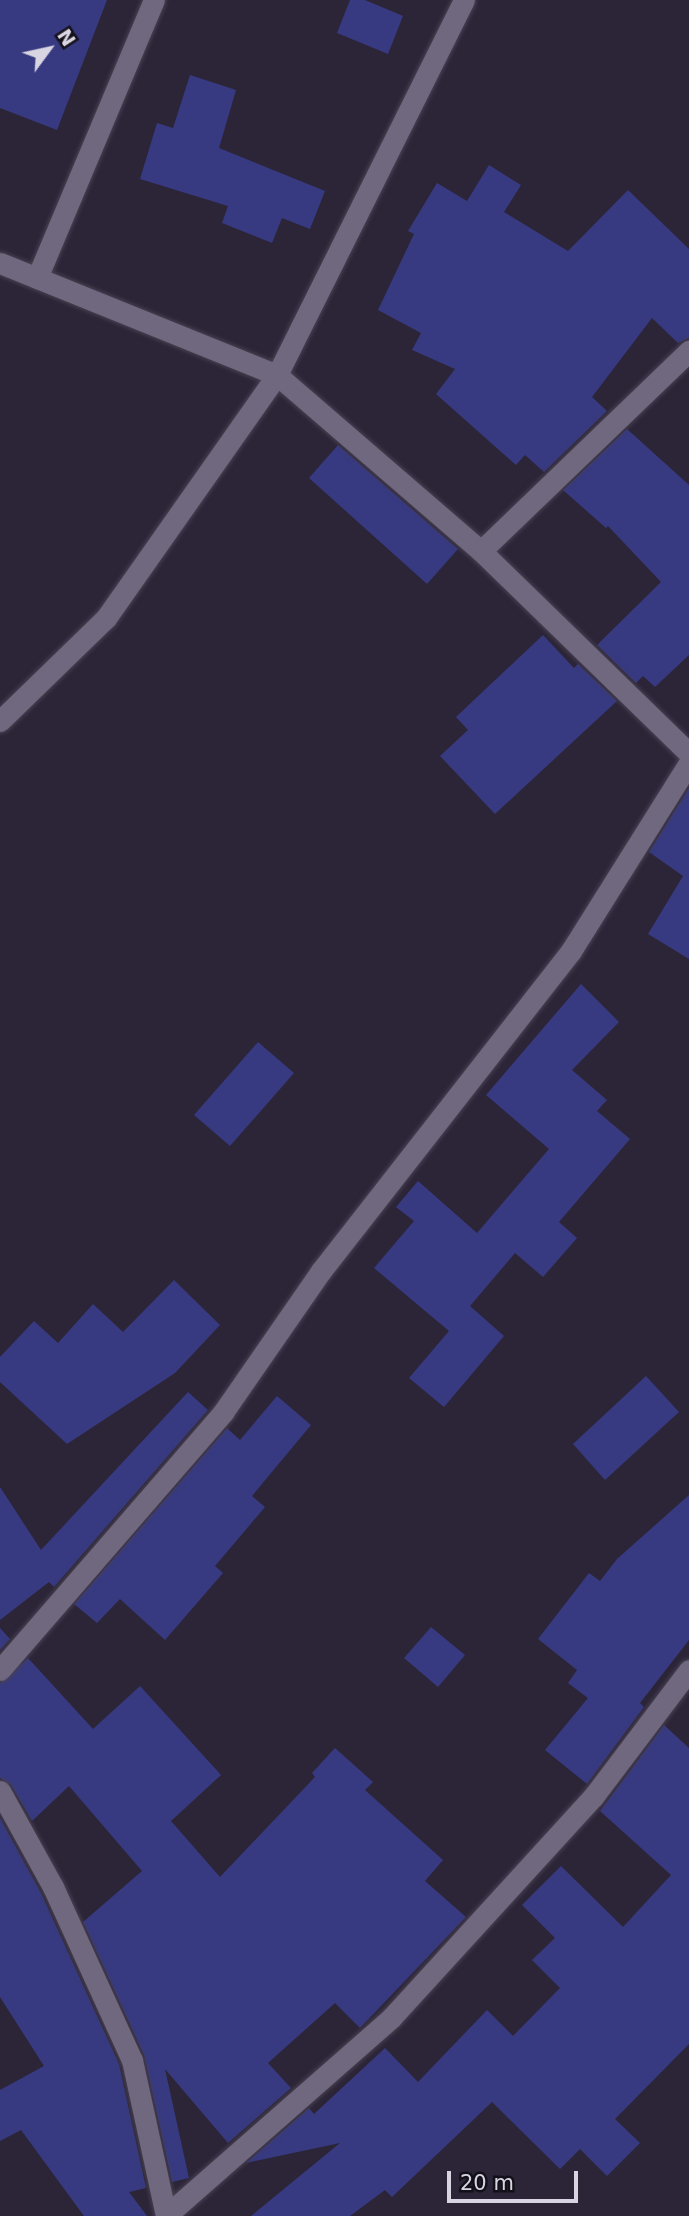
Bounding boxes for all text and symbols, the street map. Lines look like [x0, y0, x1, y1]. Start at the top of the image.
north arrow [14, 14, 84, 84]
text: N [53, 25, 80, 50]
scale bar [451, 2156, 582, 2200]
text: 20 m [460, 2171, 514, 2195]

